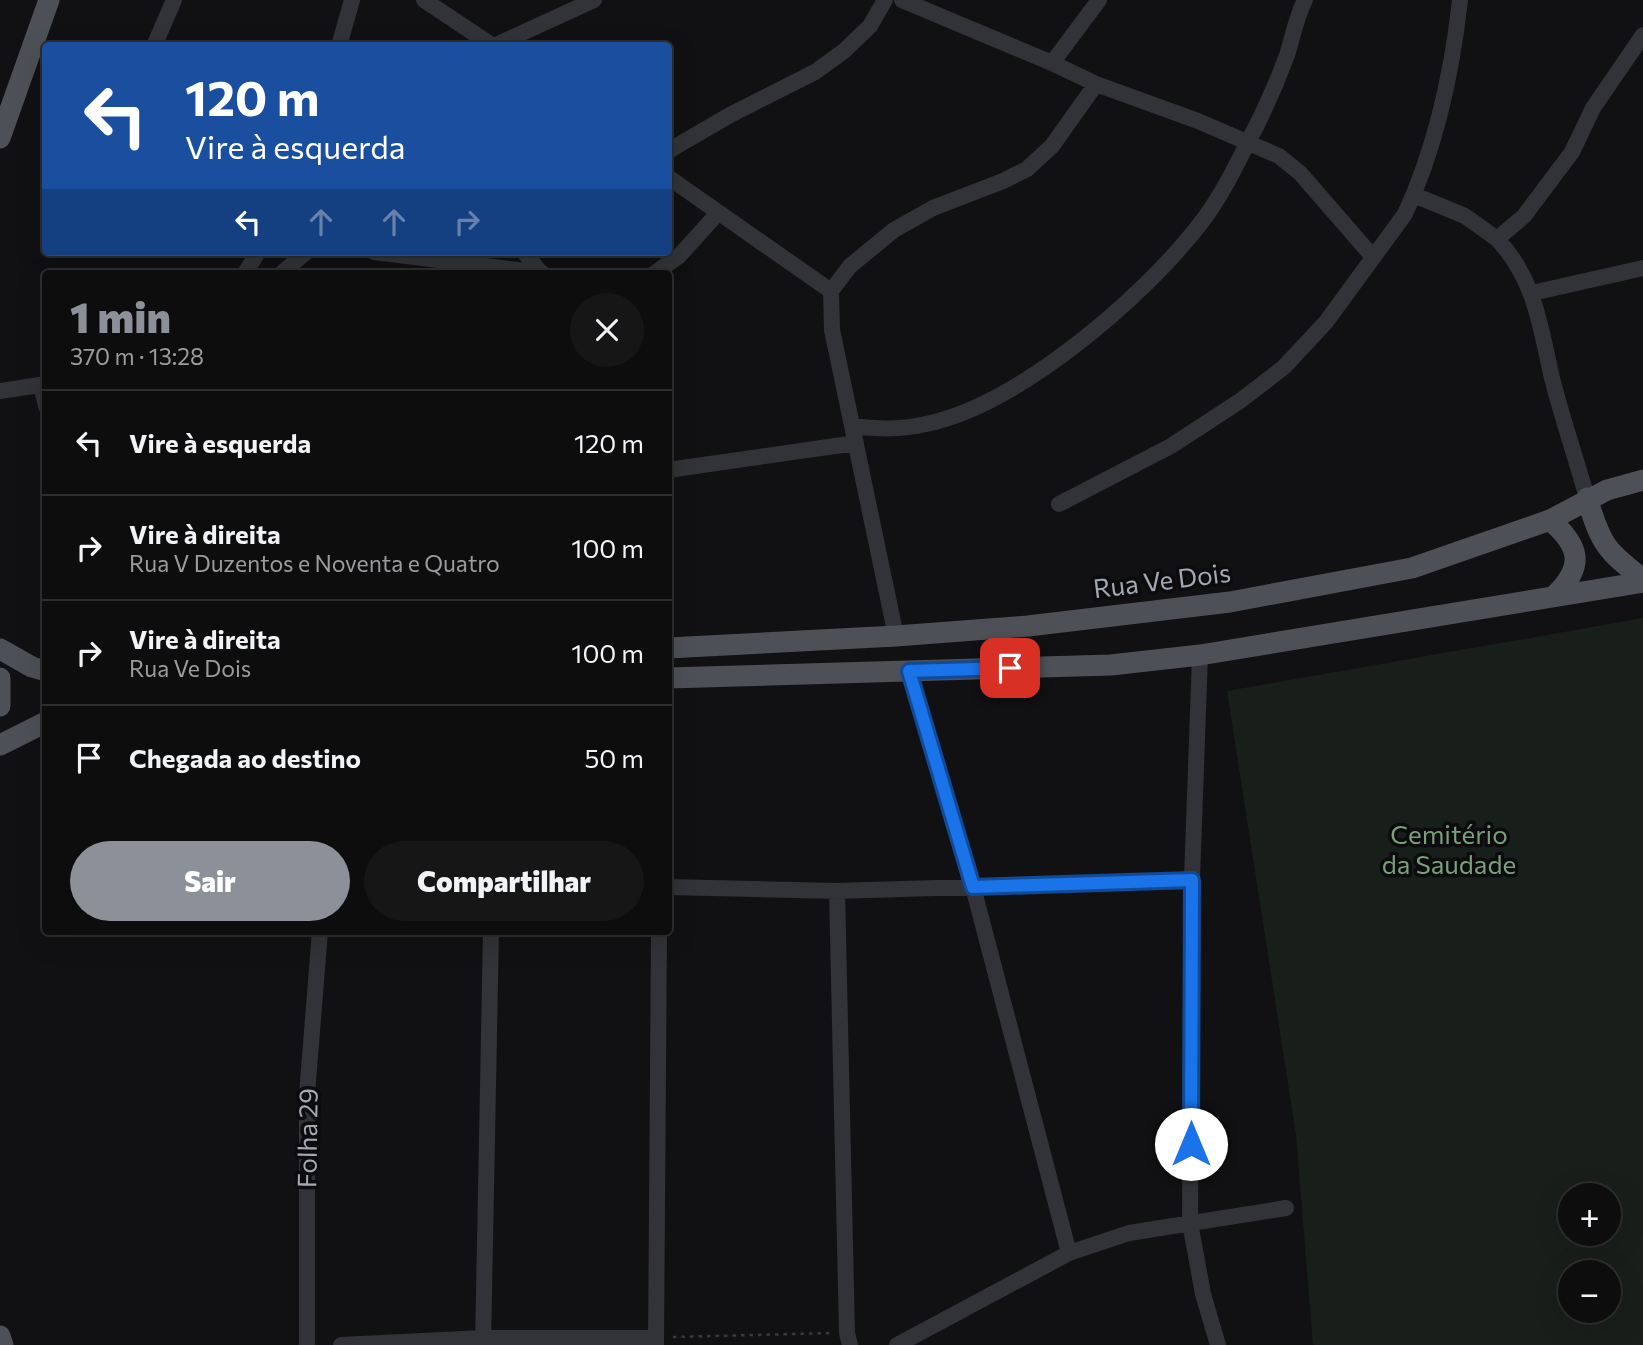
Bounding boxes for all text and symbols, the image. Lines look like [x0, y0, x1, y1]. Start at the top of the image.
text: 120 m [185, 66, 319, 126]
icon: left [70, 70, 161, 161]
text: Vire à esquerda [185, 126, 406, 166]
icon: left [229, 203, 267, 241]
icon: ahead [302, 203, 340, 241]
icon: ahead [375, 203, 413, 241]
icon: right [448, 203, 486, 241]
text: 1 min [70, 290, 171, 342]
button: close [570, 293, 644, 367]
text: 370 m · 13:28 [70, 342, 204, 370]
icon: left [70, 424, 108, 462]
text: Vire à esquerda [129, 427, 311, 458]
text: 120 m [574, 427, 644, 458]
text: Vire à direita [129, 518, 281, 549]
icon: right [70, 529, 108, 567]
text: 100 m [571, 532, 644, 563]
text: Rua V Duzentos e Noventa e Quatro [129, 549, 500, 577]
street label: Rua Ve Dois [1091, 556, 1232, 603]
text: Vire à direita [129, 623, 281, 654]
icon: right [70, 634, 108, 672]
text: 100 m [571, 637, 644, 668]
pin [980, 638, 1040, 698]
icon: arrive [991, 649, 1029, 687]
text: Rua Ve Dois [129, 654, 251, 682]
icon: arrive [70, 739, 108, 777]
text: Chegada ao destino [129, 742, 361, 773]
text: 50 m [584, 742, 644, 773]
park label: Cemitério da Saudade [1382, 818, 1516, 879]
button: Sair [70, 841, 350, 921]
button: Compartilhar [364, 841, 644, 921]
street label: Folha 29 [290, 1088, 323, 1188]
position arrow [1154, 1107, 1228, 1181]
map controls [1558, 1183, 1621, 1323]
button: + [1558, 1183, 1621, 1246]
button: − [1558, 1260, 1621, 1323]

